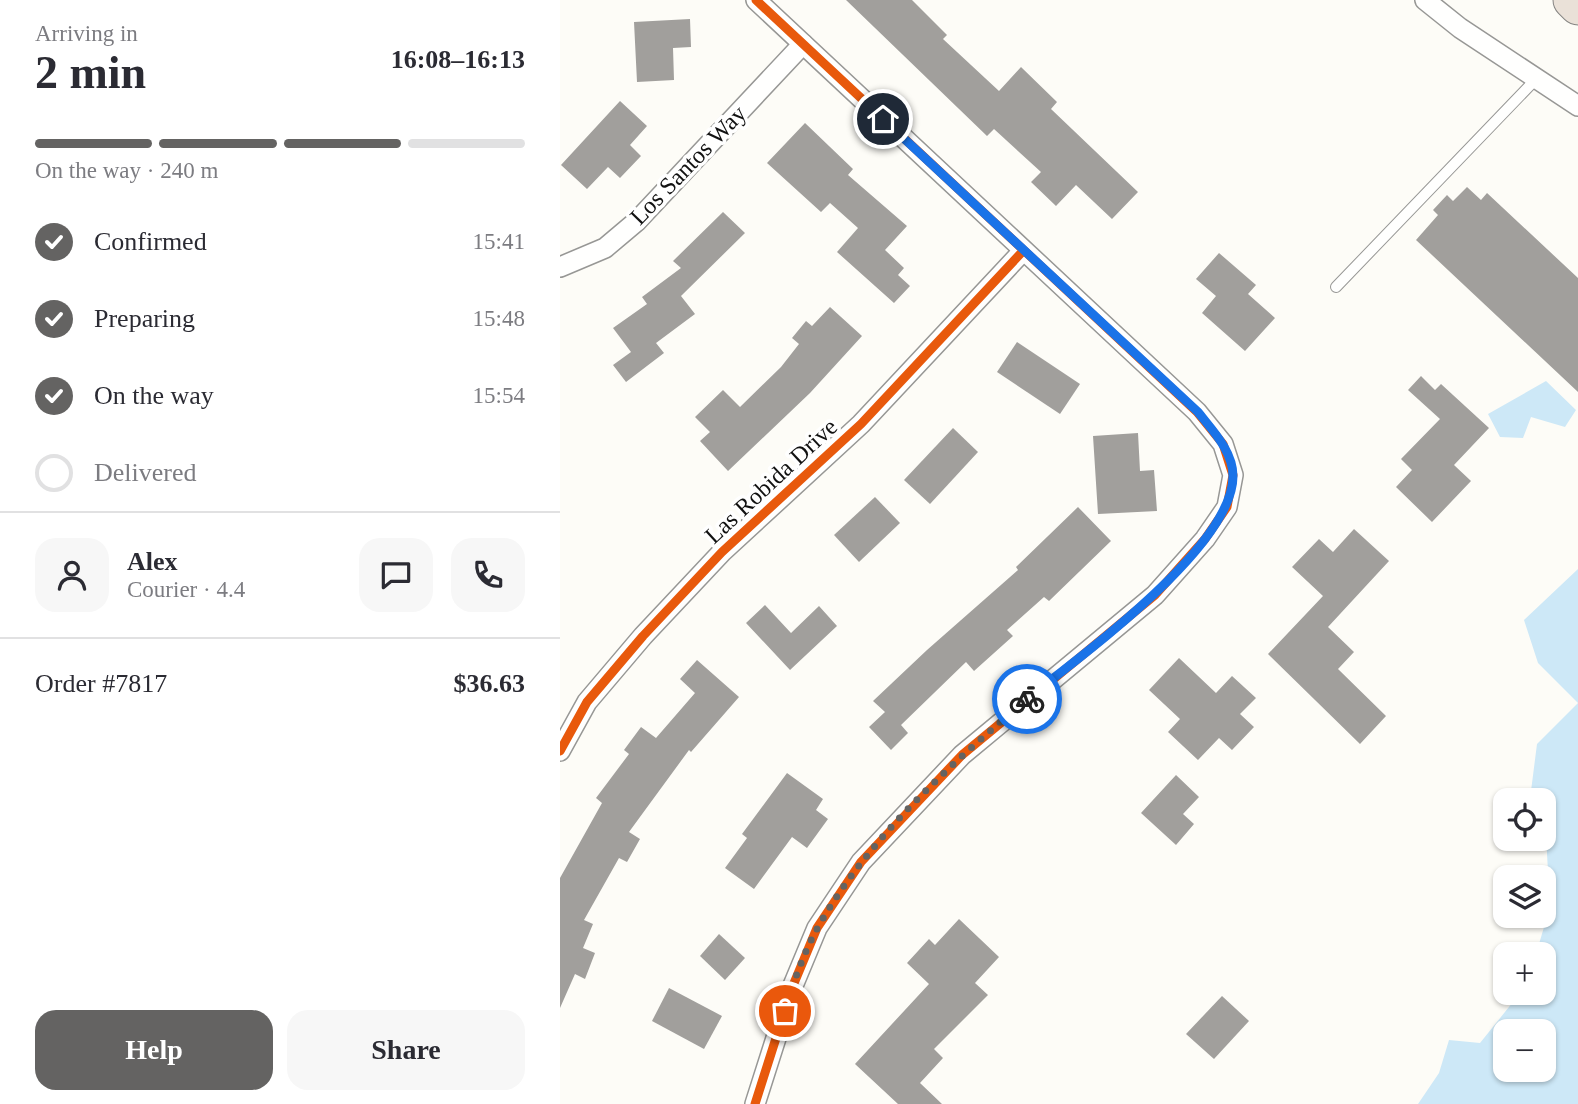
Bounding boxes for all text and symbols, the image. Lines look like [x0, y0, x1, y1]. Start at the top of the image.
text: Arriving in [35, 21, 138, 46]
text: 16:08–16:13 [391, 45, 525, 74]
text: 2 min [35, 47, 146, 98]
pin [853, 89, 913, 149]
street label: Los Santos Way [625, 100, 751, 230]
icon: home [864, 100, 902, 138]
text: On the way · 240 m [35, 158, 218, 183]
icon: check [35, 223, 73, 261]
text: Confirmed [94, 227, 207, 256]
text: 15:41 [473, 229, 525, 254]
icon: check [35, 300, 73, 338]
text: Preparing [94, 304, 195, 333]
text: 15:48 [473, 306, 525, 331]
icon: check [35, 377, 73, 415]
text: On the way [94, 381, 214, 410]
text: 15:54 [473, 383, 525, 408]
street label: Las Robida Drive [700, 413, 842, 549]
text: Delivered [94, 458, 197, 487]
button: person [35, 538, 109, 612]
button: chat [359, 538, 433, 612]
button: phone [451, 538, 525, 612]
text: Alex [127, 547, 178, 576]
text: Courier · 4.4 [127, 577, 245, 602]
courier [992, 664, 1062, 734]
text: Order #7817 [35, 669, 167, 698]
text: $36.63 [454, 669, 525, 698]
icon: bike [1008, 680, 1046, 718]
map controls [1493, 788, 1556, 1082]
button: locate [1493, 788, 1556, 851]
button: layers [1493, 865, 1556, 928]
button: + [1493, 942, 1556, 1005]
pin [755, 981, 815, 1041]
icon: bag [766, 992, 804, 1030]
button: Help [35, 1010, 273, 1090]
button: Share [287, 1010, 525, 1090]
button: − [1493, 1019, 1556, 1082]

